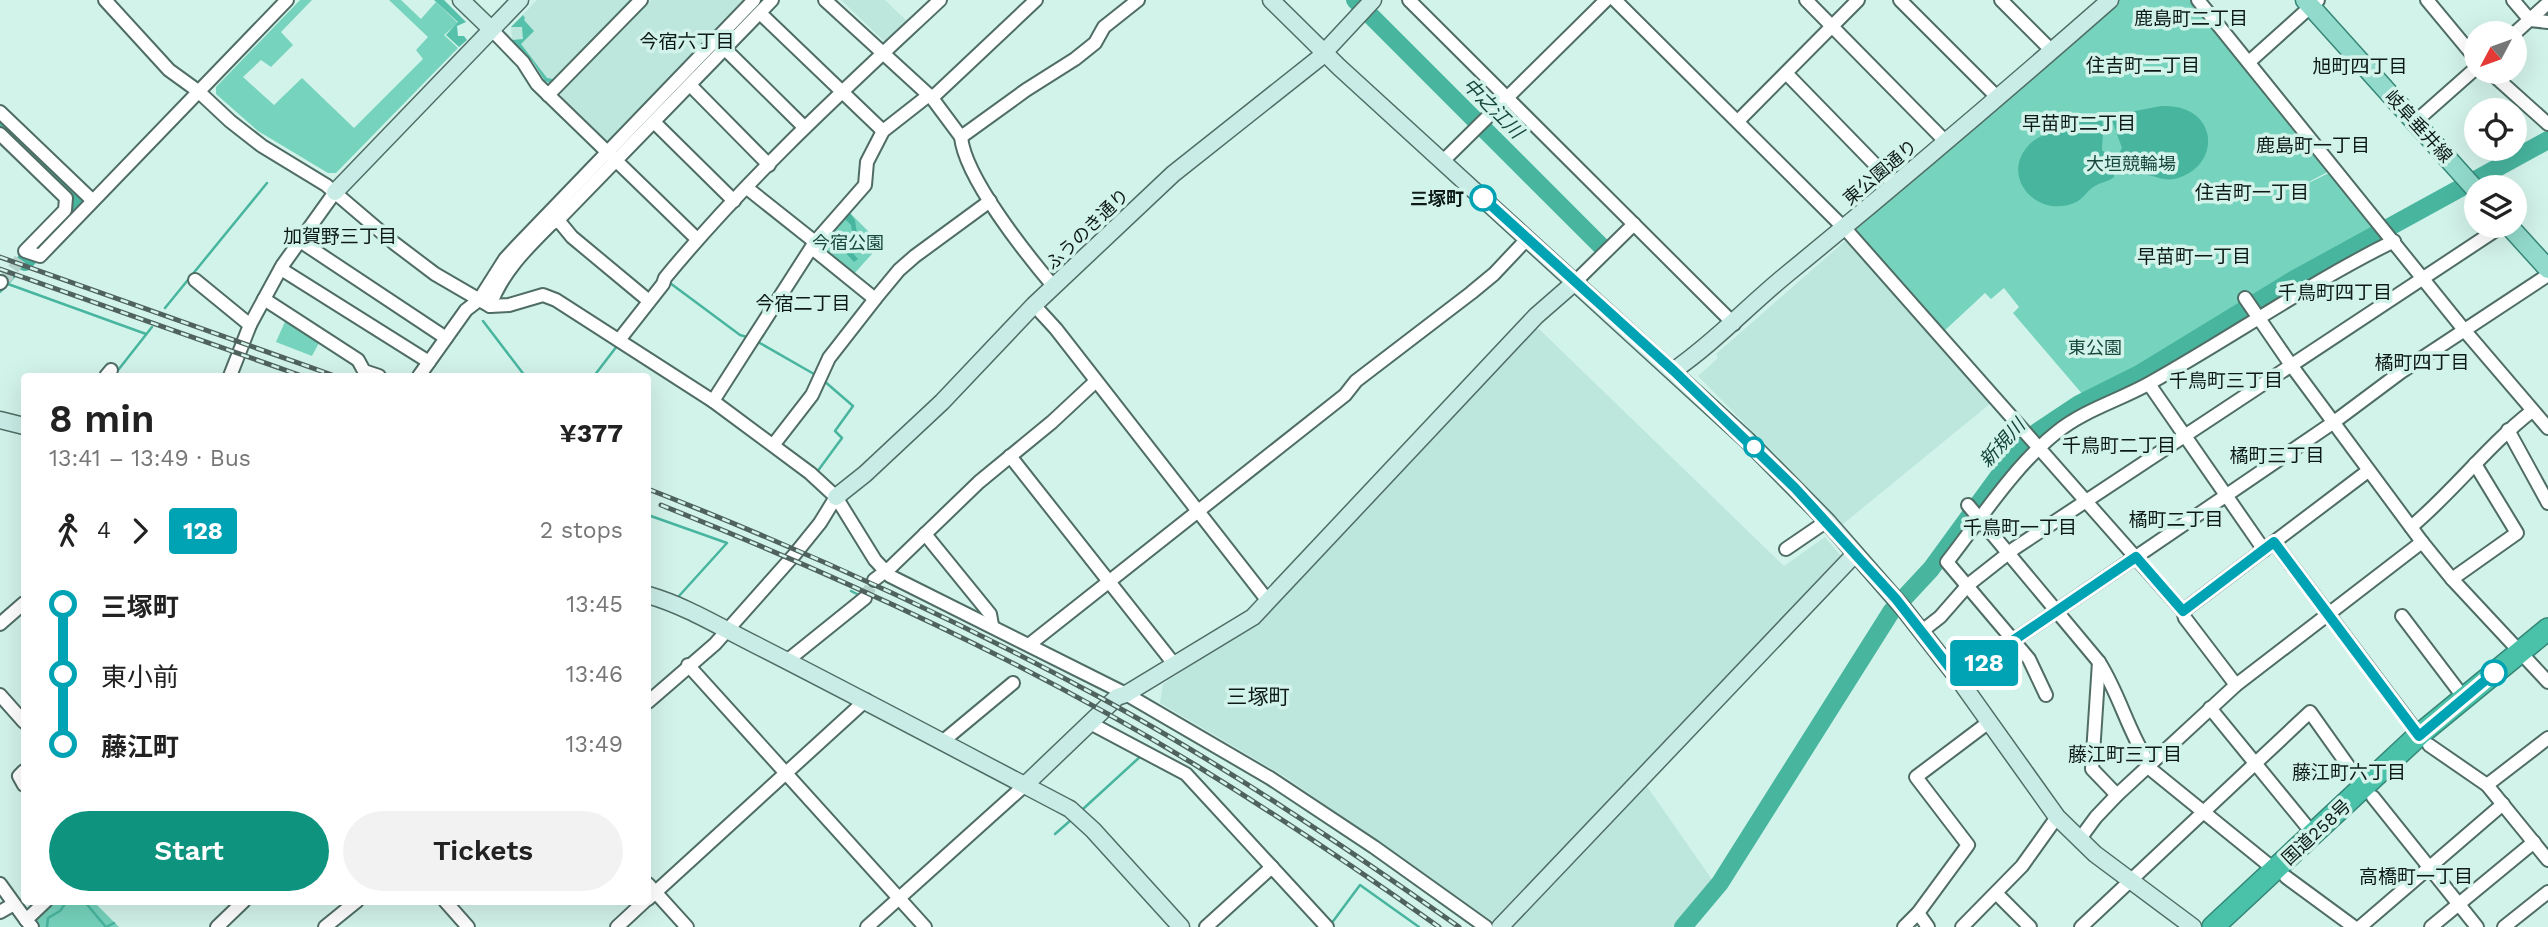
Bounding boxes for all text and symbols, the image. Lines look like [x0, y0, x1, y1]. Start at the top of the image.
district label: 鹿島町二丁目 [2134, 7, 2248, 30]
north arrow [2464, 21, 2527, 84]
map controls [2464, 21, 2527, 238]
district label: 今宿六丁目 [639, 30, 735, 53]
district label: 住吉町二丁目 [2086, 54, 2200, 77]
district label: 旭町四丁目 [2312, 55, 2408, 78]
water label: 中之江川 [1458, 73, 1529, 144]
street label: 岐阜垂井線 [2381, 86, 2457, 166]
button: locate [2464, 98, 2527, 161]
district label: 早苗町二丁目 [2022, 112, 2136, 135]
district label: 鹿島町一丁目 [2256, 134, 2370, 157]
street label: 東公園通り [1839, 135, 1921, 209]
park label: 大垣競輪場 [2086, 153, 2176, 174]
button: layers [2464, 175, 2527, 238]
district label: 住吉町一丁目 [2195, 181, 2309, 204]
street label: ふうのき通り [1041, 184, 1133, 274]
marker: 三塚町 [1470, 185, 1496, 211]
place label: 三塚町 [1410, 188, 1464, 209]
district label: 加賀野三丁目 [283, 225, 397, 248]
park label: 今宿公園 [812, 232, 884, 253]
district label: 早苗町一丁目 [2137, 245, 2251, 268]
district label: 千鳥町四丁目 [2278, 281, 2392, 304]
district label: 今宿二丁目 [755, 292, 851, 315]
park label: 東公園 [2068, 337, 2122, 358]
district label: 橘町四丁目 [2374, 351, 2470, 374]
district label: 千鳥町三丁目 [2169, 369, 2283, 392]
text: 8 min [49, 397, 154, 441]
water label: 新規川 [1974, 413, 2031, 472]
text: ¥377 [559, 418, 623, 448]
district label: 千鳥町二丁目 [2062, 434, 2176, 457]
unlabelled marker [1744, 437, 1764, 457]
district label: 橘町三丁目 [2229, 444, 2325, 467]
text: 13:41 – 13:49 · Bus [49, 445, 251, 472]
district label: 橘町二丁目 [2128, 508, 2224, 531]
icon: walk [49, 512, 87, 550]
icon: forward [121, 512, 159, 550]
district label: 千鳥町一丁目 [1963, 516, 2077, 539]
text: 4 [97, 517, 111, 544]
text: 128 [183, 517, 223, 545]
text: 2 stops [540, 517, 623, 544]
text: 13:45 [566, 591, 623, 618]
text: 三塚町 [101, 592, 179, 622]
line badge: 128 [1944, 640, 2024, 686]
text: 128 [1964, 649, 2004, 677]
unlabelled marker [2481, 660, 2507, 686]
text: 13:46 [566, 661, 623, 688]
text: 東小前 [101, 662, 179, 692]
district label: 三塚町 [1227, 684, 1290, 709]
text: 13:49 [566, 731, 623, 758]
text: 藤江町 [101, 732, 179, 762]
district label: 藤江町三丁目 [2068, 743, 2182, 766]
district label: 藤江町六丁目 [2292, 761, 2406, 784]
street label: 国道258号 [2277, 795, 2355, 869]
button: Start [49, 811, 329, 891]
button: Tickets [343, 811, 623, 891]
district label: 高橋町一丁目 [2359, 865, 2473, 888]

